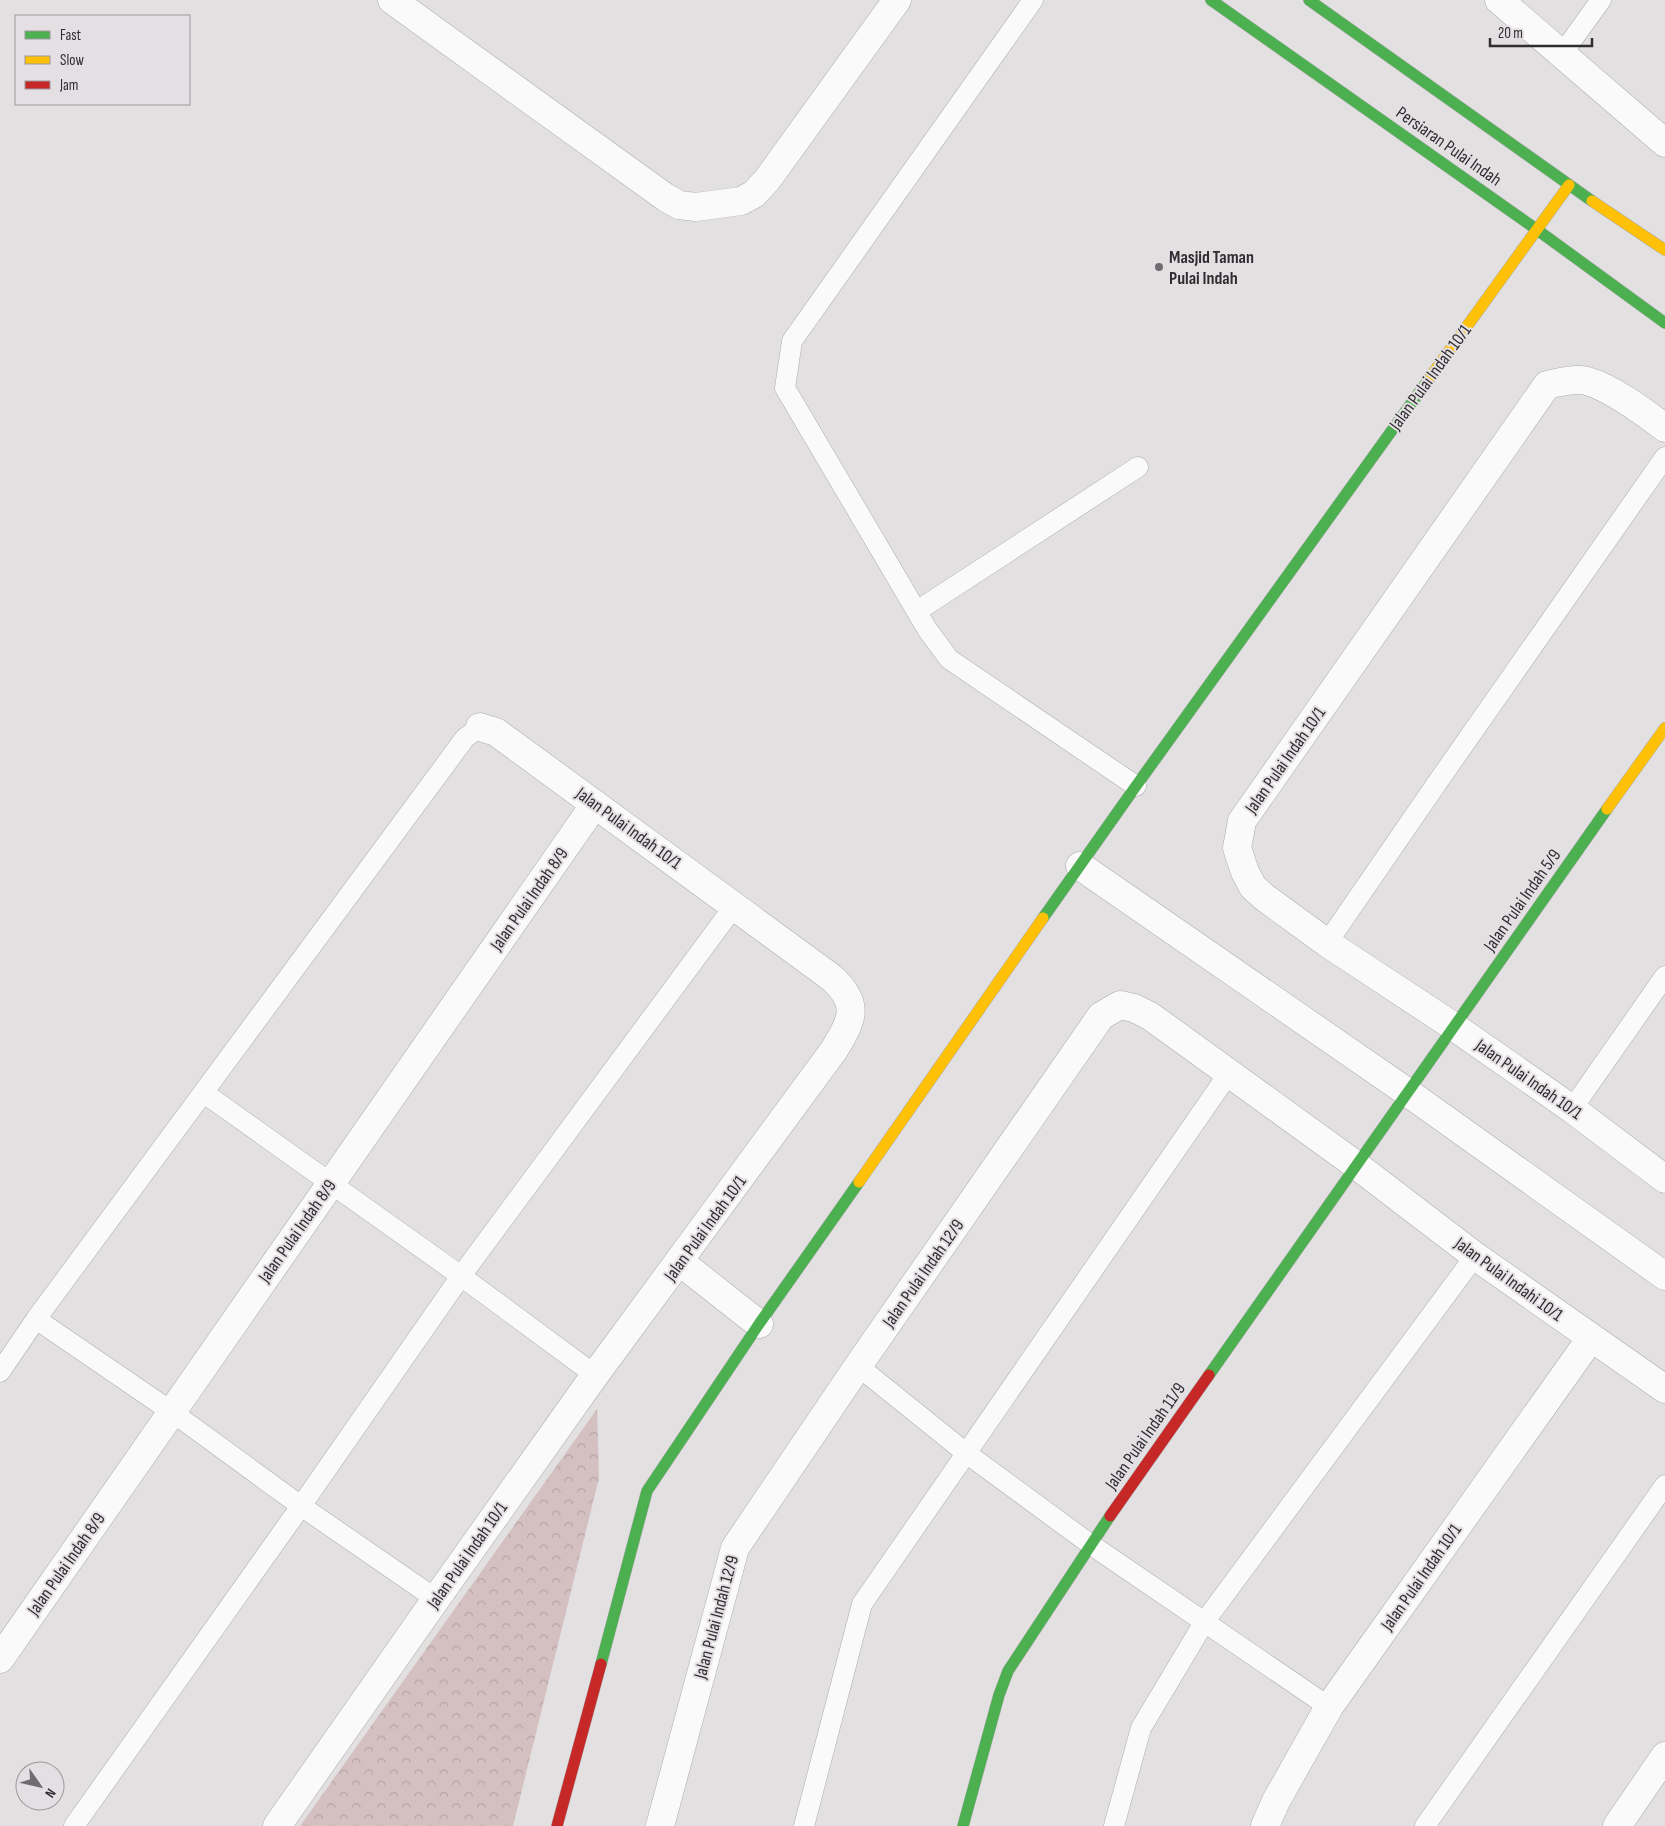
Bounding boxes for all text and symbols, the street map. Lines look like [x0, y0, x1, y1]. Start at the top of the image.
legend [15, 15, 190, 105]
scale bar [1490, 15, 1592, 47]
text: 20 m [1498, 24, 1523, 43]
text: Fast [60, 26, 82, 45]
text: Slow [60, 51, 84, 70]
text: Jam [59, 76, 78, 95]
street label: Persiaran Pulai Indah [1392, 102, 1505, 191]
place label: Masjid Taman Pulai Indah [1169, 247, 1254, 289]
marker: Masjid Taman Pulai Indah [1153, 261, 1165, 273]
street label: Jalan Pulai Indah 10/1 [1385, 320, 1476, 435]
street label: Jalan Pulai Indah 10/1 [1240, 702, 1330, 818]
street label: Jalan Pulai Indah 10/1 [571, 783, 686, 874]
street label: Jalan Pulai Indah 8/9 [486, 844, 573, 955]
street label: Jalan Pulai Indah 5/9 [1479, 845, 1565, 956]
street label: Jalan Pulai Indah 10/1 [1471, 1034, 1587, 1124]
street label: Jalan Pulai Indah 10/1 [660, 1171, 751, 1286]
street label: Jalan Pulai Indah 8/9 [254, 1176, 341, 1287]
street label: Jalan Pulai Indah 12/9 [878, 1215, 968, 1332]
street label: Jalan Pulai Indahi 10/1 [1450, 1233, 1567, 1326]
street label: Jalan Pulai Indah 11/9 [1100, 1379, 1190, 1495]
street label: Jalan Pulai Indah 10/1 [422, 1497, 512, 1613]
street label: Jalan Pulai Indah 8/9 [23, 1509, 110, 1620]
street label: Jalan Pulai Indah 10/1 [1376, 1519, 1466, 1635]
street label: Jalan Pulai Indah 12/9 [690, 1553, 743, 1682]
north arrow [15, 1761, 65, 1811]
text: N [41, 1785, 60, 1801]

